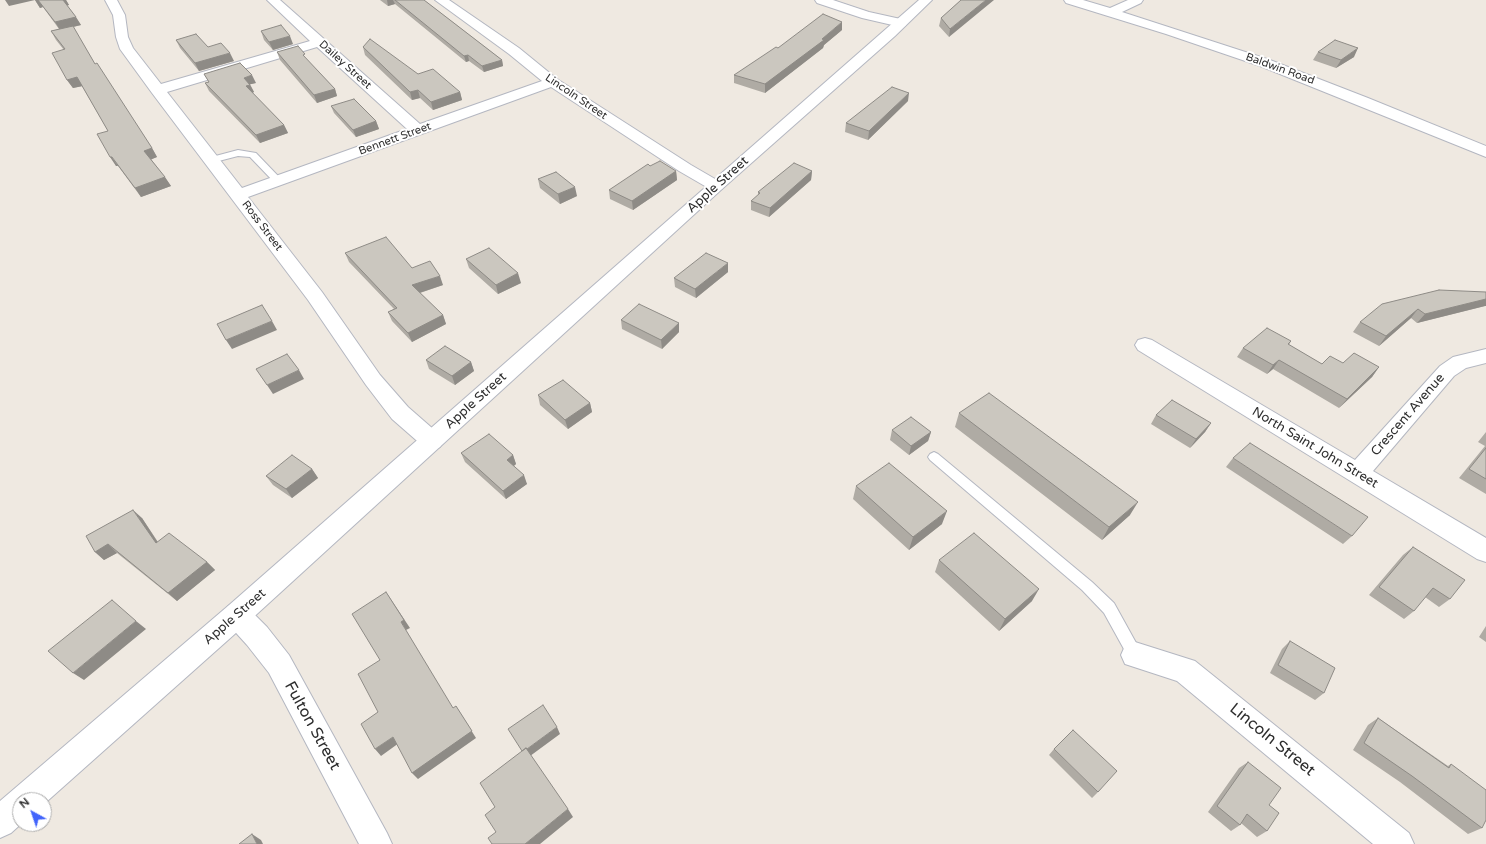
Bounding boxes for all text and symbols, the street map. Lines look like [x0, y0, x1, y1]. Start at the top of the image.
street label: Dailey Street [316, 38, 374, 92]
street label: Baldwin Road [1244, 50, 1316, 88]
street label: Lincoln Street [542, 71, 610, 123]
street label: Bennett Street [357, 120, 433, 158]
street label: Apple Street [684, 153, 752, 217]
street label: Ross Street [239, 198, 285, 254]
street label: Apple Street [442, 369, 510, 433]
street label: Crescent Avenue [1368, 371, 1448, 459]
street label: North Saint John Street [1249, 404, 1381, 492]
street label: Apple Street [201, 586, 269, 648]
street label: Fulton Street [280, 678, 344, 774]
street label: Lincoln Street [1225, 700, 1319, 780]
north arrow [12, 792, 52, 832]
text: N [17, 795, 32, 811]

